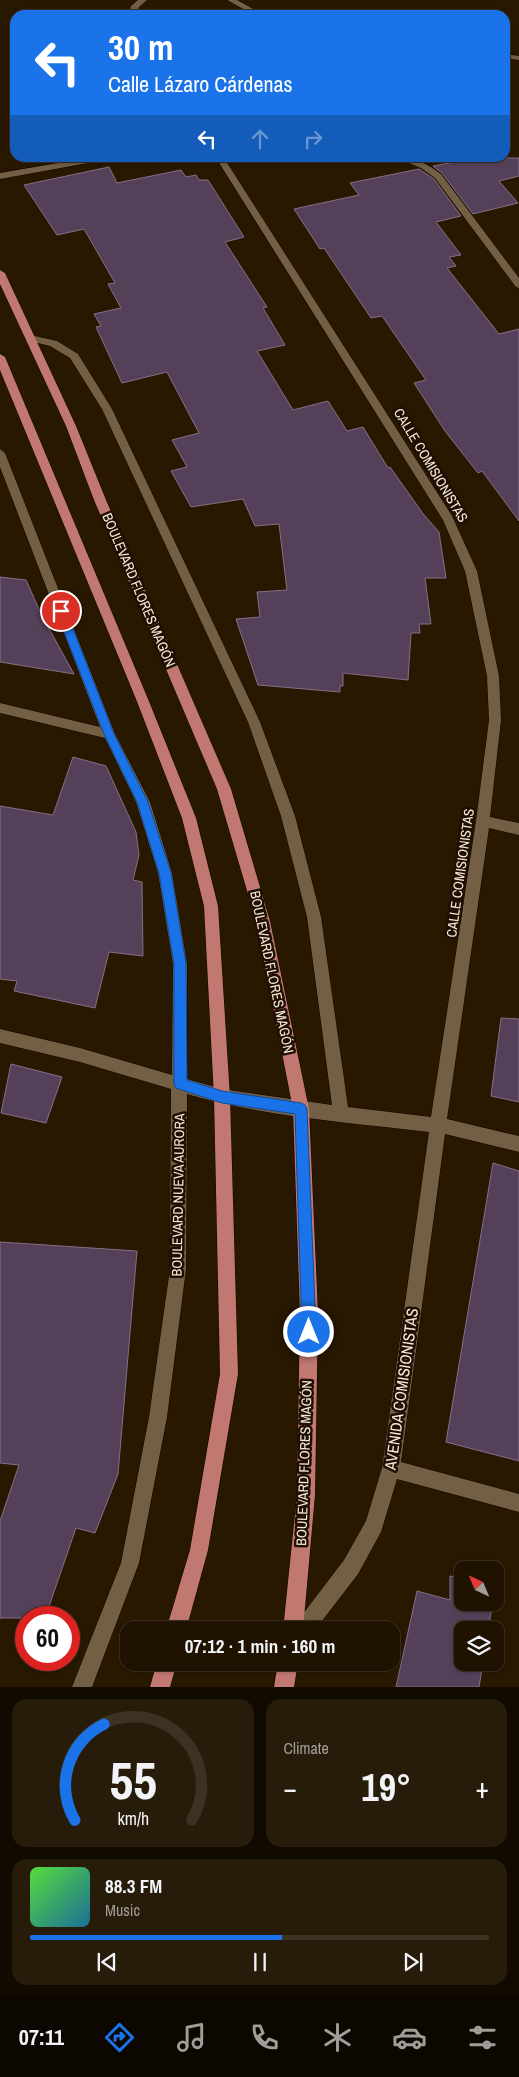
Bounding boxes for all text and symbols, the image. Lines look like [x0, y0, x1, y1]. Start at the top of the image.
text: 30 m [108, 24, 173, 71]
icon: left [25, 30, 90, 95]
text: Calle Lázaro Cárdenas [108, 69, 293, 99]
icon: left [193, 125, 221, 153]
icon: ahead [246, 125, 274, 153]
icon: right [299, 125, 327, 153]
street label: CALLE COMISIONISTAS [390, 405, 472, 526]
street label: BOULEVARD FLORES MAGÓN [98, 510, 180, 670]
pin [40, 590, 82, 632]
icon: arrive [47, 597, 75, 625]
street label: CALLE COMISIONISTAS [442, 807, 478, 939]
street label: BOULEVARD FLORES MAGÓN [246, 889, 298, 1055]
street label: BOULEVARD NUEVA AURORA [168, 1113, 188, 1277]
position arrow [282, 1305, 334, 1357]
street label: AVENIDA COMISIONISTAS [379, 1307, 423, 1472]
street label: BOULEVARD FLORES MAGÓN [292, 1380, 316, 1546]
north arrow [454, 1561, 504, 1611]
map controls [454, 1561, 504, 1671]
speed limit sign: 60 [15, 1606, 80, 1671]
button: layers [454, 1621, 504, 1671]
text: 07:12 · 1 min · 160 m [185, 1633, 335, 1659]
text: Climate [284, 1737, 329, 1759]
text: 55 [109, 1745, 156, 1815]
text: 19° [361, 1762, 411, 1813]
text: − [284, 1769, 297, 1807]
text: + [476, 1769, 489, 1807]
text: km/h [117, 1807, 149, 1831]
text: 88.3 FM [105, 1873, 162, 1899]
text: Music [105, 1899, 140, 1921]
icon: previous [93, 1948, 121, 1976]
icon: pause [246, 1948, 274, 1976]
icon: next [399, 1948, 427, 1976]
icon: directions [102, 2020, 137, 2055]
icon: music [174, 2020, 209, 2055]
icon: phone [247, 2020, 282, 2055]
icon: climate [320, 2020, 355, 2055]
icon: car [392, 2020, 427, 2055]
icon: filters [465, 2020, 500, 2055]
text: 07:11 [19, 2022, 64, 2052]

